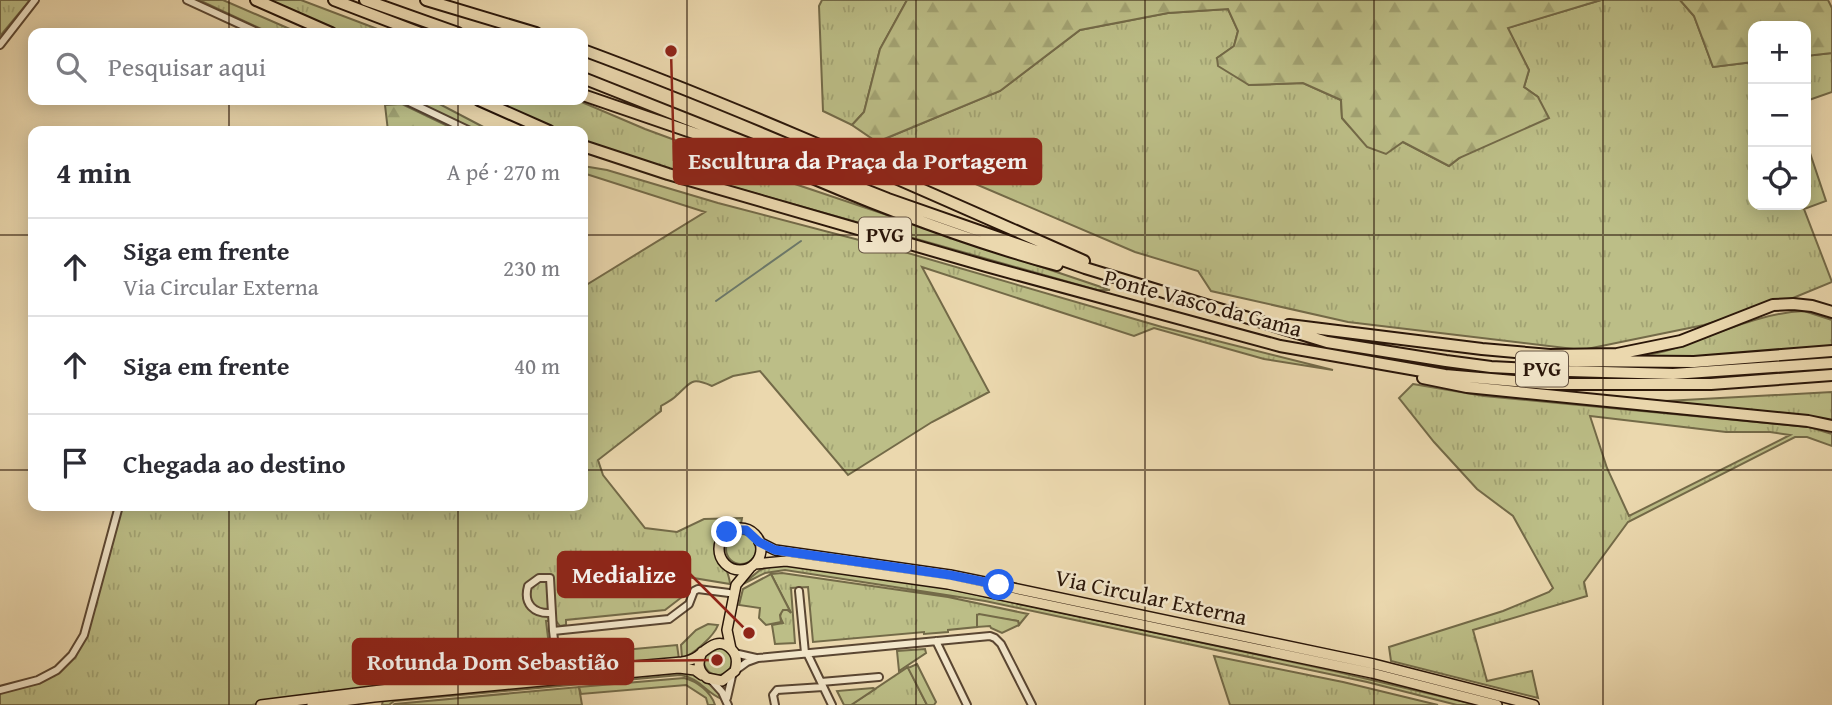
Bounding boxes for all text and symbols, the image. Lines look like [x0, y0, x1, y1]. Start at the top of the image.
map controls [1748, 21, 1811, 210]
button: + [1748, 21, 1811, 84]
search box [28, 28, 588, 105]
text: Pesquisar aqui [108, 47, 266, 86]
icon: search [52, 48, 90, 86]
button: − [1748, 84, 1811, 147]
callout: Escultura da Praça da Portagem [674, 139, 1041, 184]
text: Escultura da Praça da Portagem [688, 143, 1028, 178]
button: locate [1748, 147, 1811, 210]
text: 4 min [56, 150, 131, 194]
text: A pé · 270 m [447, 155, 560, 188]
road number: PVG [859, 218, 911, 252]
text: Siga em frente [123, 231, 290, 270]
icon: ahead [56, 248, 94, 286]
text: 230 m [503, 251, 560, 284]
street label: Ponte Vasco da Gama [1100, 260, 1306, 345]
text: Via Circular Externa [123, 270, 319, 303]
icon: ahead [56, 346, 94, 384]
text: Siga em frente [123, 346, 290, 385]
text: 40 m [514, 349, 560, 382]
road number: PVG [1516, 352, 1568, 386]
icon: arrive [56, 444, 94, 482]
text: Chegada ao destino [123, 444, 346, 483]
route end [711, 516, 742, 547]
callout: Medialize [558, 552, 690, 597]
text: Medialize [572, 557, 676, 592]
street label: Via Circular Externa [1052, 560, 1250, 633]
route start [983, 569, 1014, 600]
callout: Rotunda Dom Sebastião [353, 639, 633, 684]
text: Rotunda Dom Sebastião [367, 644, 619, 679]

